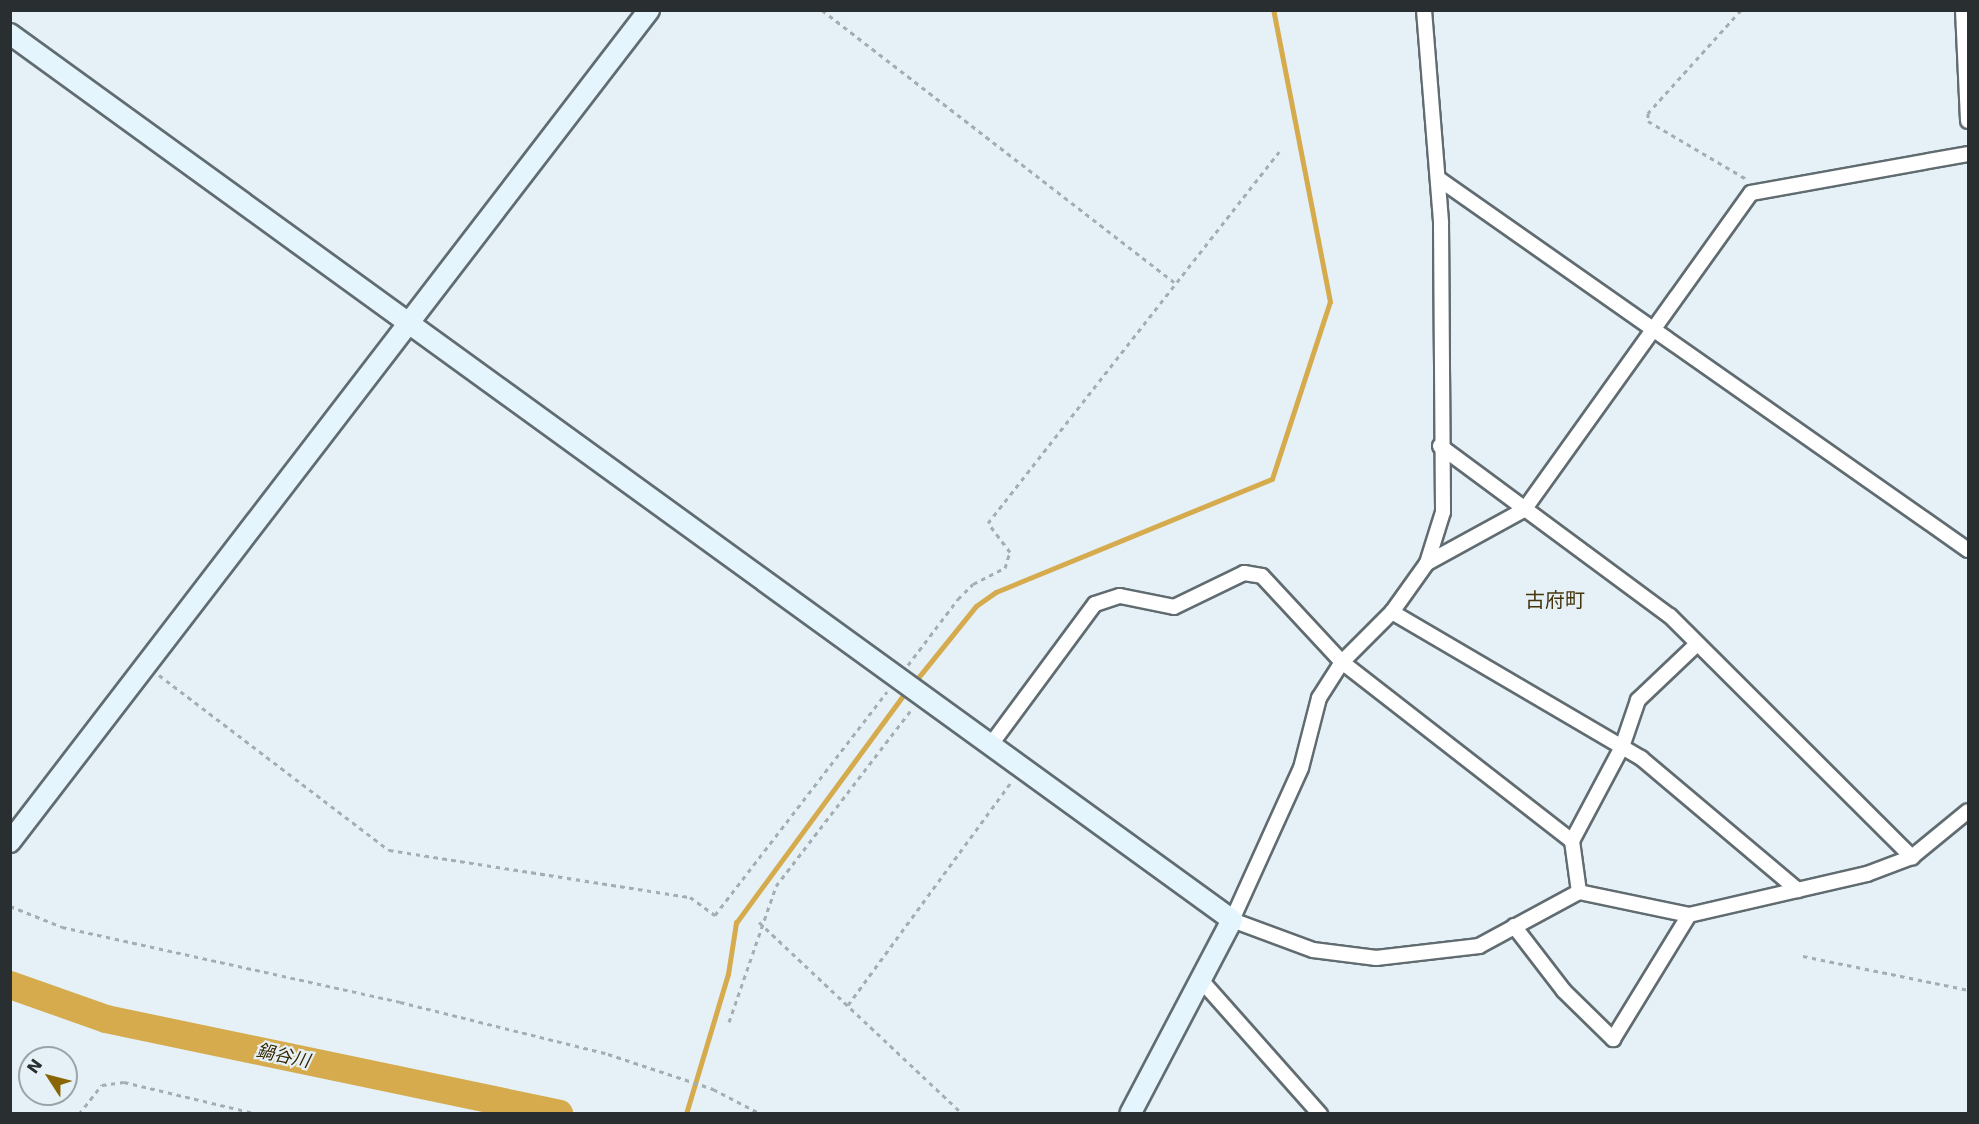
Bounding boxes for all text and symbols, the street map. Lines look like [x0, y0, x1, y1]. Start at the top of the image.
district label: 古府町 [1525, 588, 1585, 612]
water label: 鍋谷川 [254, 1040, 312, 1072]
north arrow [18, 1046, 78, 1106]
text: N [23, 1055, 46, 1077]

